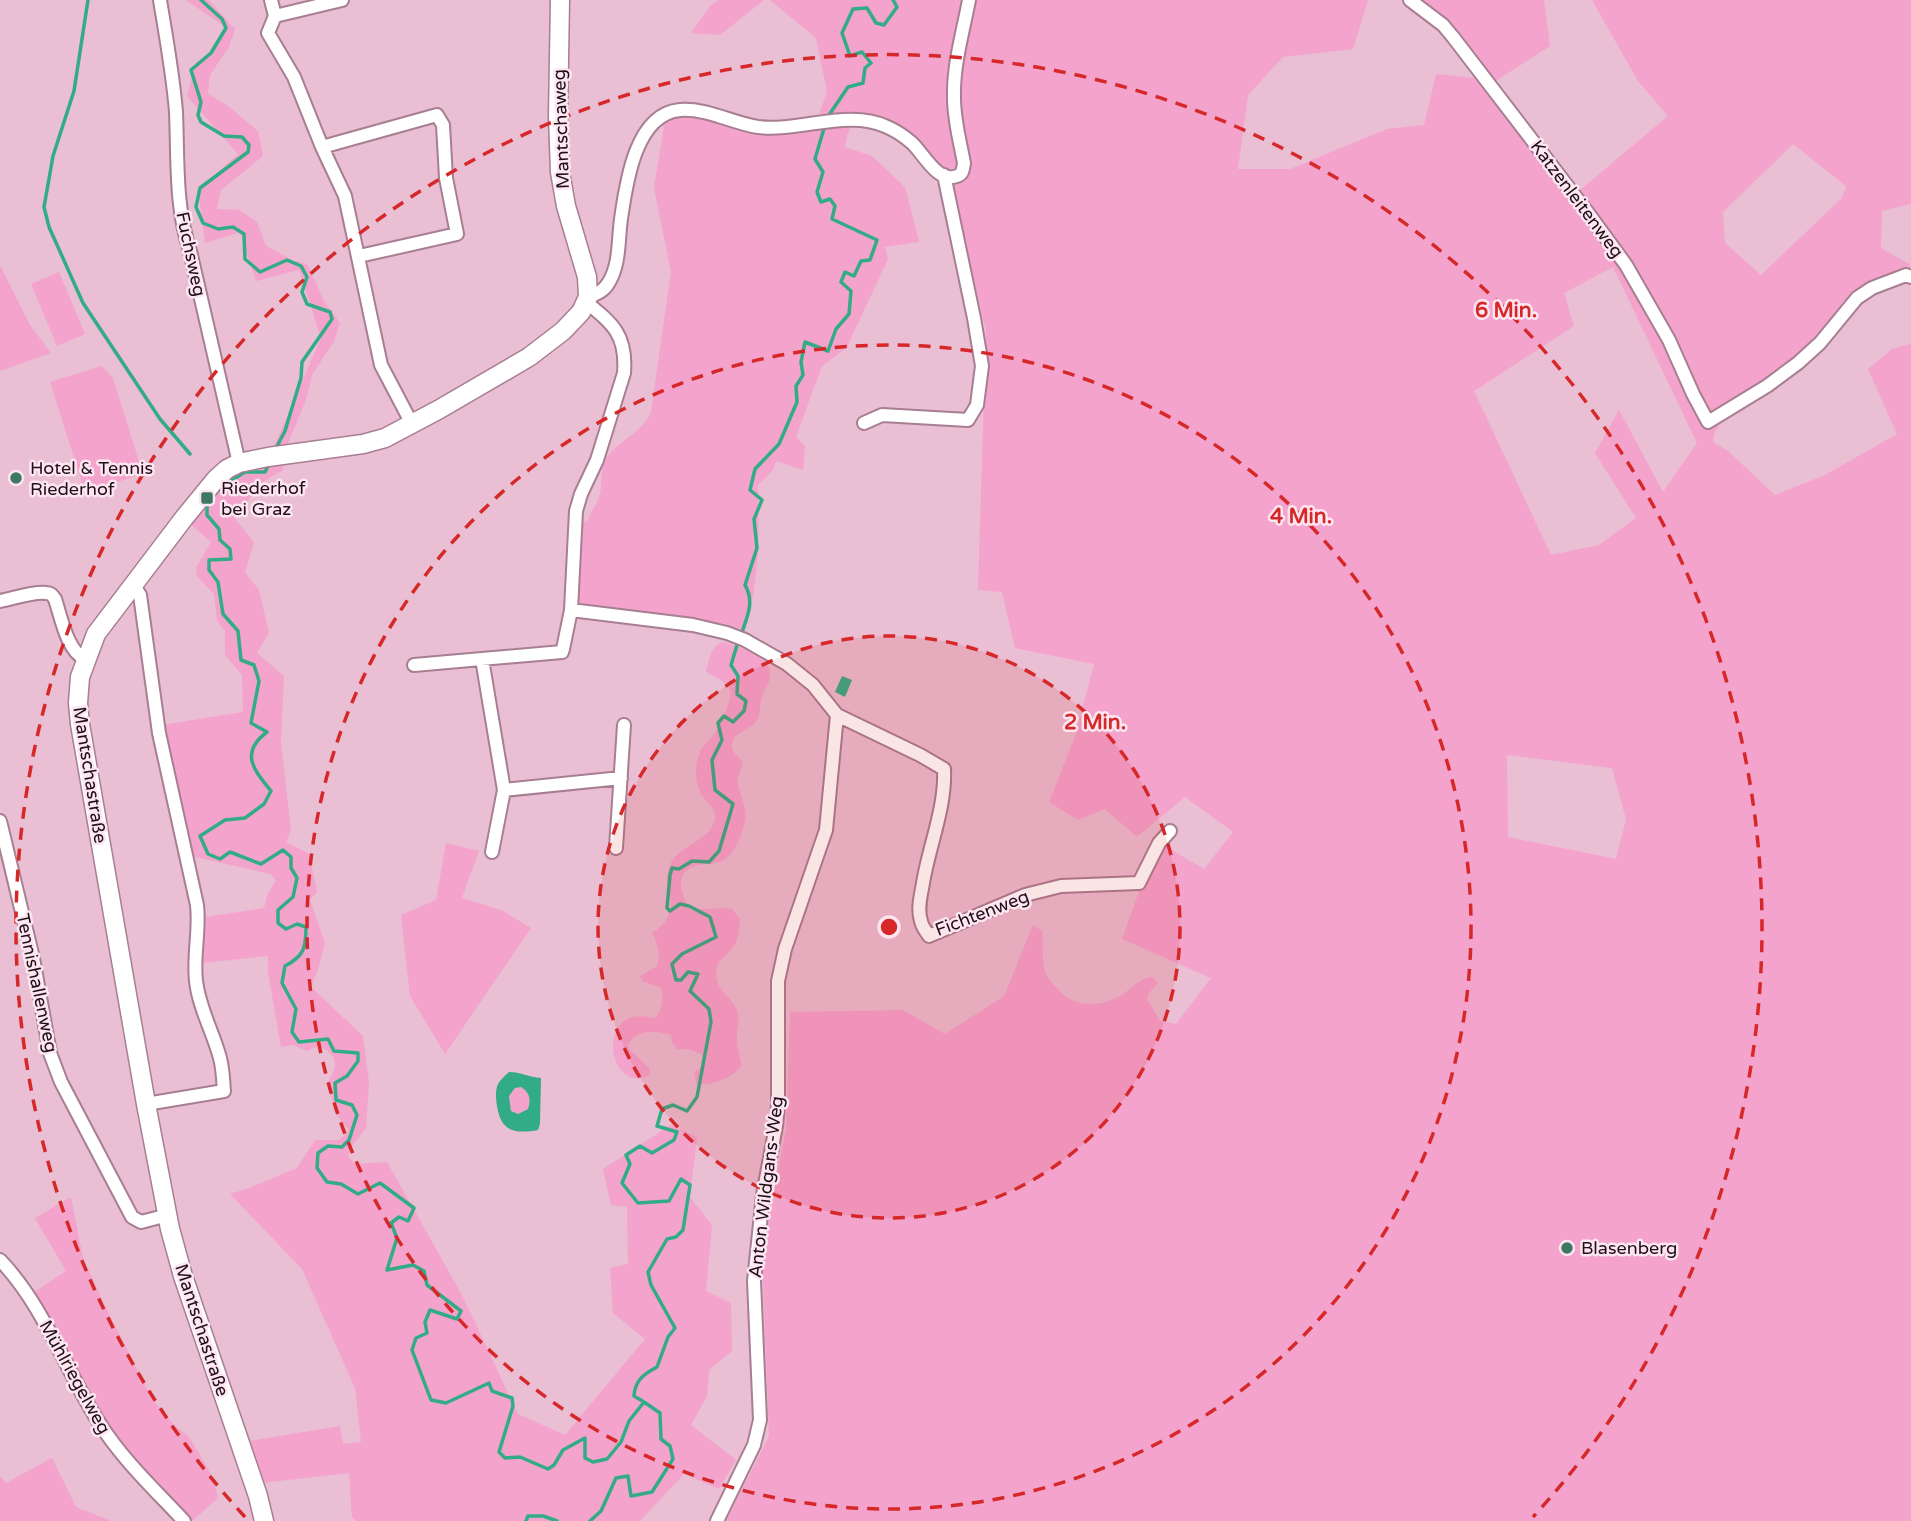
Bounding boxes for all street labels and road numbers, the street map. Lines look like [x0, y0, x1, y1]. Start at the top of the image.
street label: Mantschaweg [548, 69, 574, 189]
street label: Katzenleitenweg [1526, 136, 1628, 262]
street label: Fuchsweg [171, 210, 211, 298]
street label: Mantschastraße [68, 705, 112, 845]
street label: Fichtenweg [932, 885, 1032, 941]
street label: Tennishallenweg [12, 911, 62, 1055]
street label: Anton Wildgans-Weg [744, 1095, 788, 1279]
street label: Mantschastraße [170, 1261, 234, 1399]
street label: Mühlriegelweg [35, 1316, 115, 1438]

